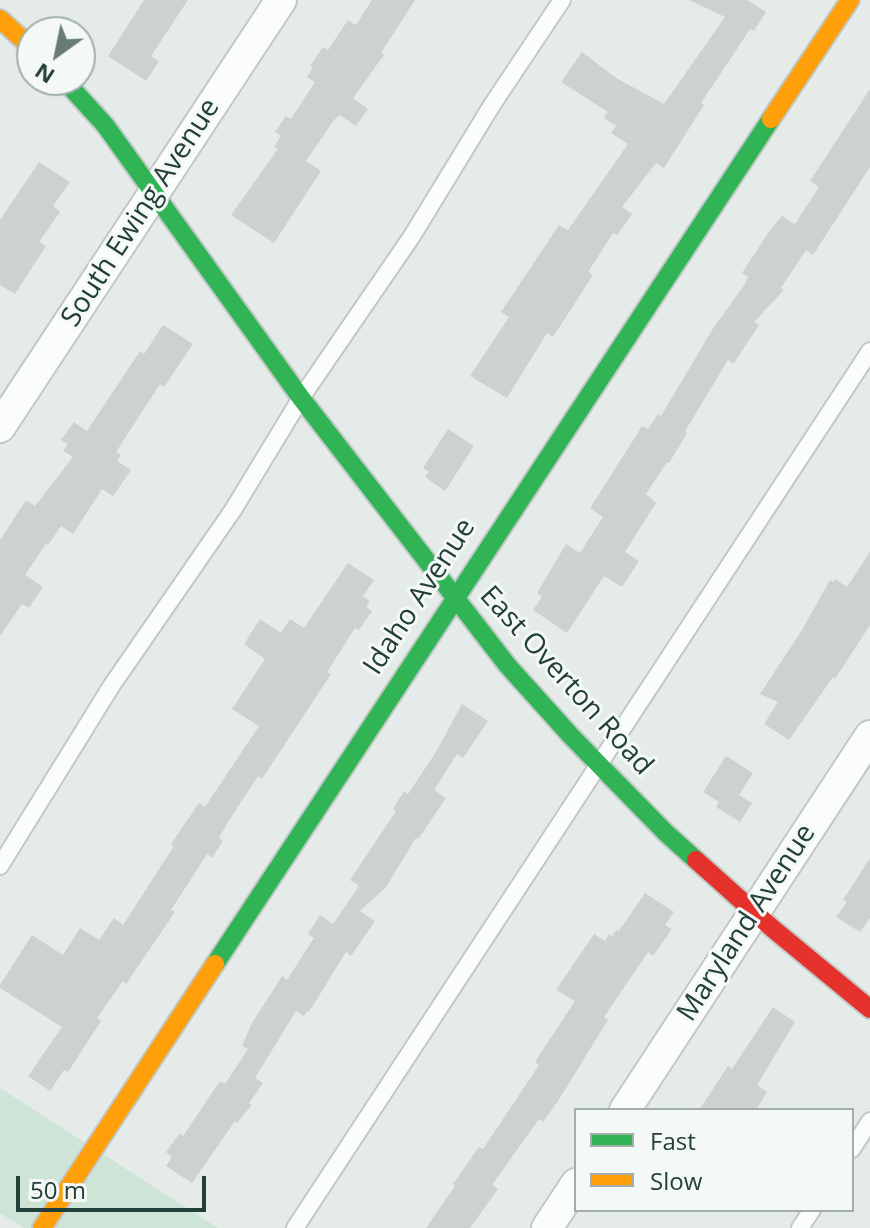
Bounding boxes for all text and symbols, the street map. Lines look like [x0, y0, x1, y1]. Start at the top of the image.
north arrow [16, 16, 96, 96]
text: N [28, 57, 60, 92]
street label: South Ewing Avenue [55, 93, 227, 333]
street label: Idaho Avenue [357, 513, 483, 681]
street label: East Overton Road [472, 580, 660, 782]
street label: Maryland Avenue [671, 818, 823, 1028]
legend [574, 1108, 854, 1212]
text: Fast [650, 1124, 696, 1157]
scale bar [20, 1160, 210, 1210]
text: Slow [650, 1164, 702, 1197]
text: 50 m [30, 1173, 86, 1206]

